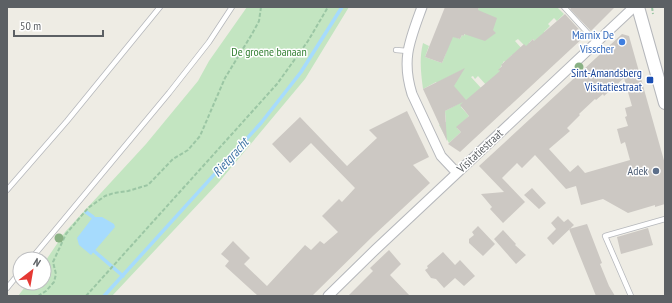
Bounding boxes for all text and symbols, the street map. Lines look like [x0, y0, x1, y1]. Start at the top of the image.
scale bar [14, 12, 103, 38]
text: 50 m [20, 18, 41, 33]
place label: Marnix De Visscher [572, 27, 615, 56]
marker: Marnix De Visscher [617, 37, 627, 47]
park label: De groene banaan [231, 44, 307, 59]
place label: Sint-Amandsberg Visitatiestraat [571, 65, 643, 94]
marker: Sint-Amandsberg Visitatiestraat [645, 75, 655, 85]
street label: Visitatiestraat [453, 125, 506, 176]
water label: Rietgracht [209, 133, 253, 180]
place label: Adek [628, 163, 648, 178]
marker: Adek [651, 166, 661, 176]
north arrow [12, 251, 52, 291]
text: N [31, 255, 43, 270]

